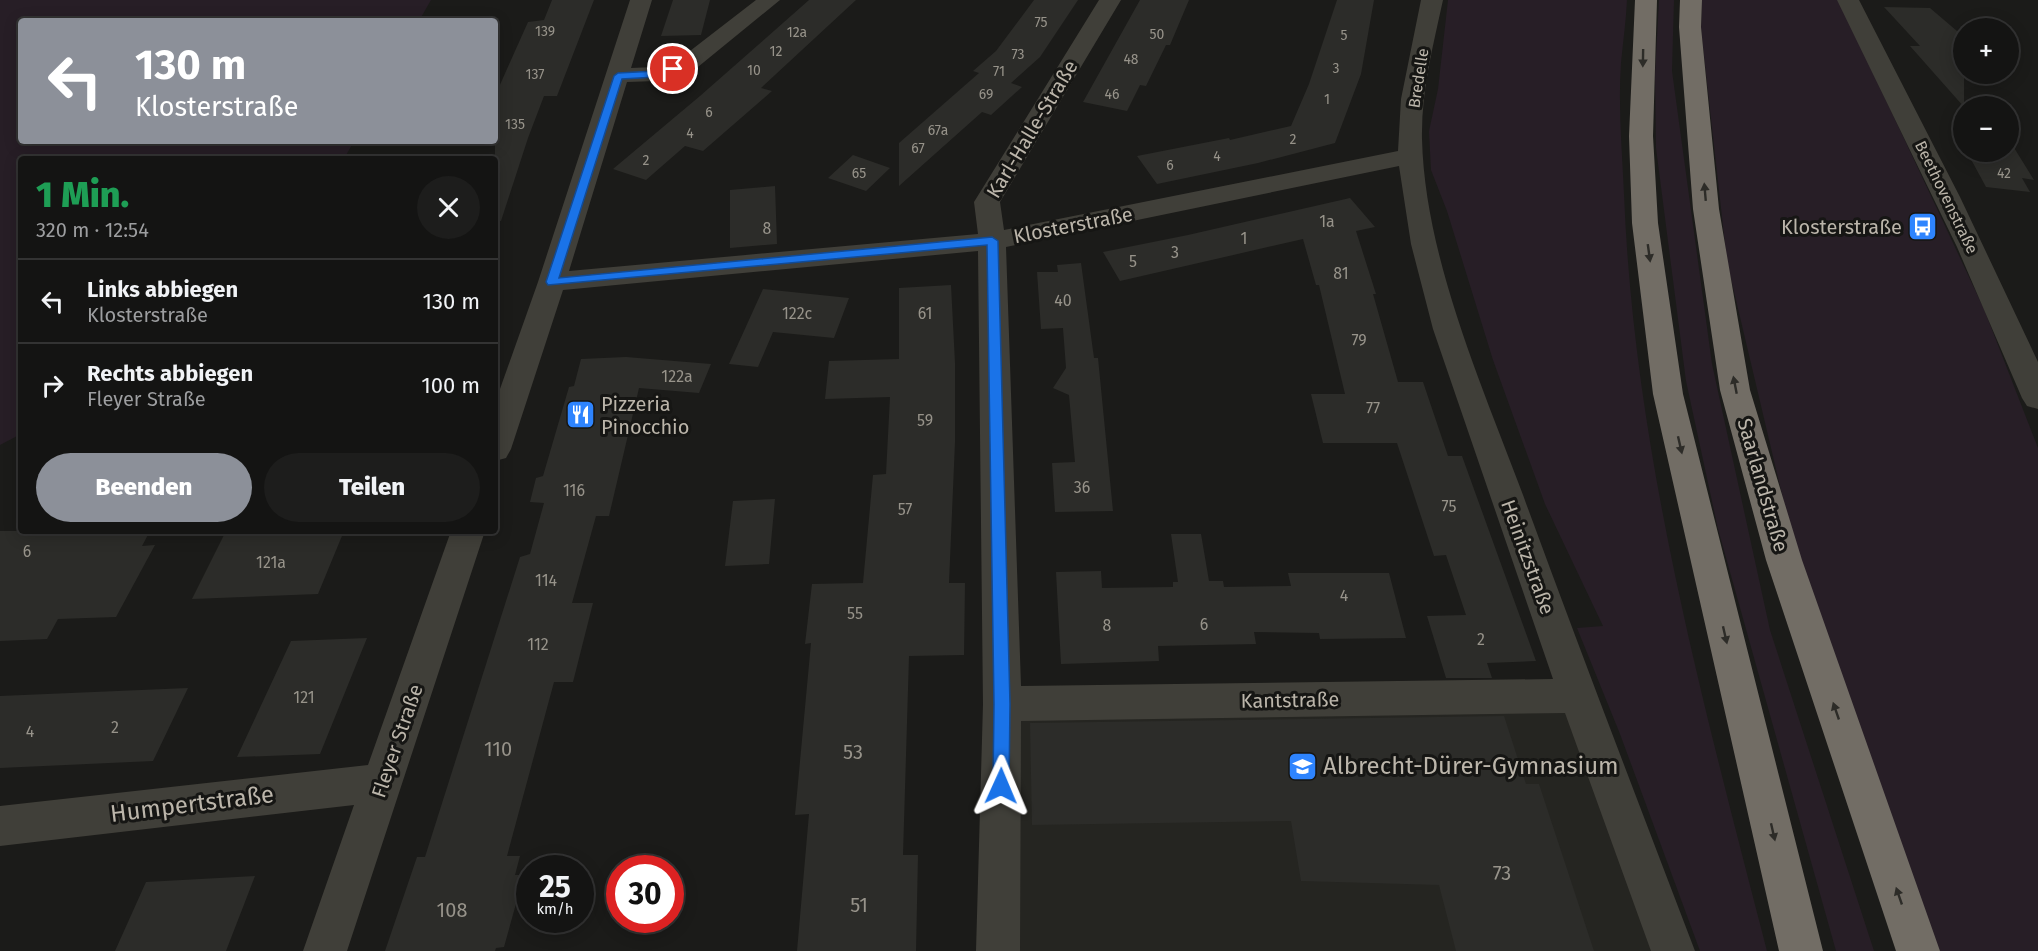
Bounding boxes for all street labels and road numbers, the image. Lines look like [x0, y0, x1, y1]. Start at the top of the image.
street label: Bredelle [1404, 47, 1433, 109]
street label: Karl-Halle-Straße [981, 56, 1083, 202]
street label: Beethovenstraße [1911, 138, 1982, 257]
street label: Klosterstraße [1011, 202, 1135, 248]
street label: Saarlandstraße [1732, 415, 1794, 555]
street label: Heinitzstraße [1496, 496, 1560, 618]
street label: Fleyer Straße [366, 681, 428, 801]
street label: Kantstraße [1240, 687, 1340, 713]
street label: Humpertstraße [109, 780, 275, 828]

